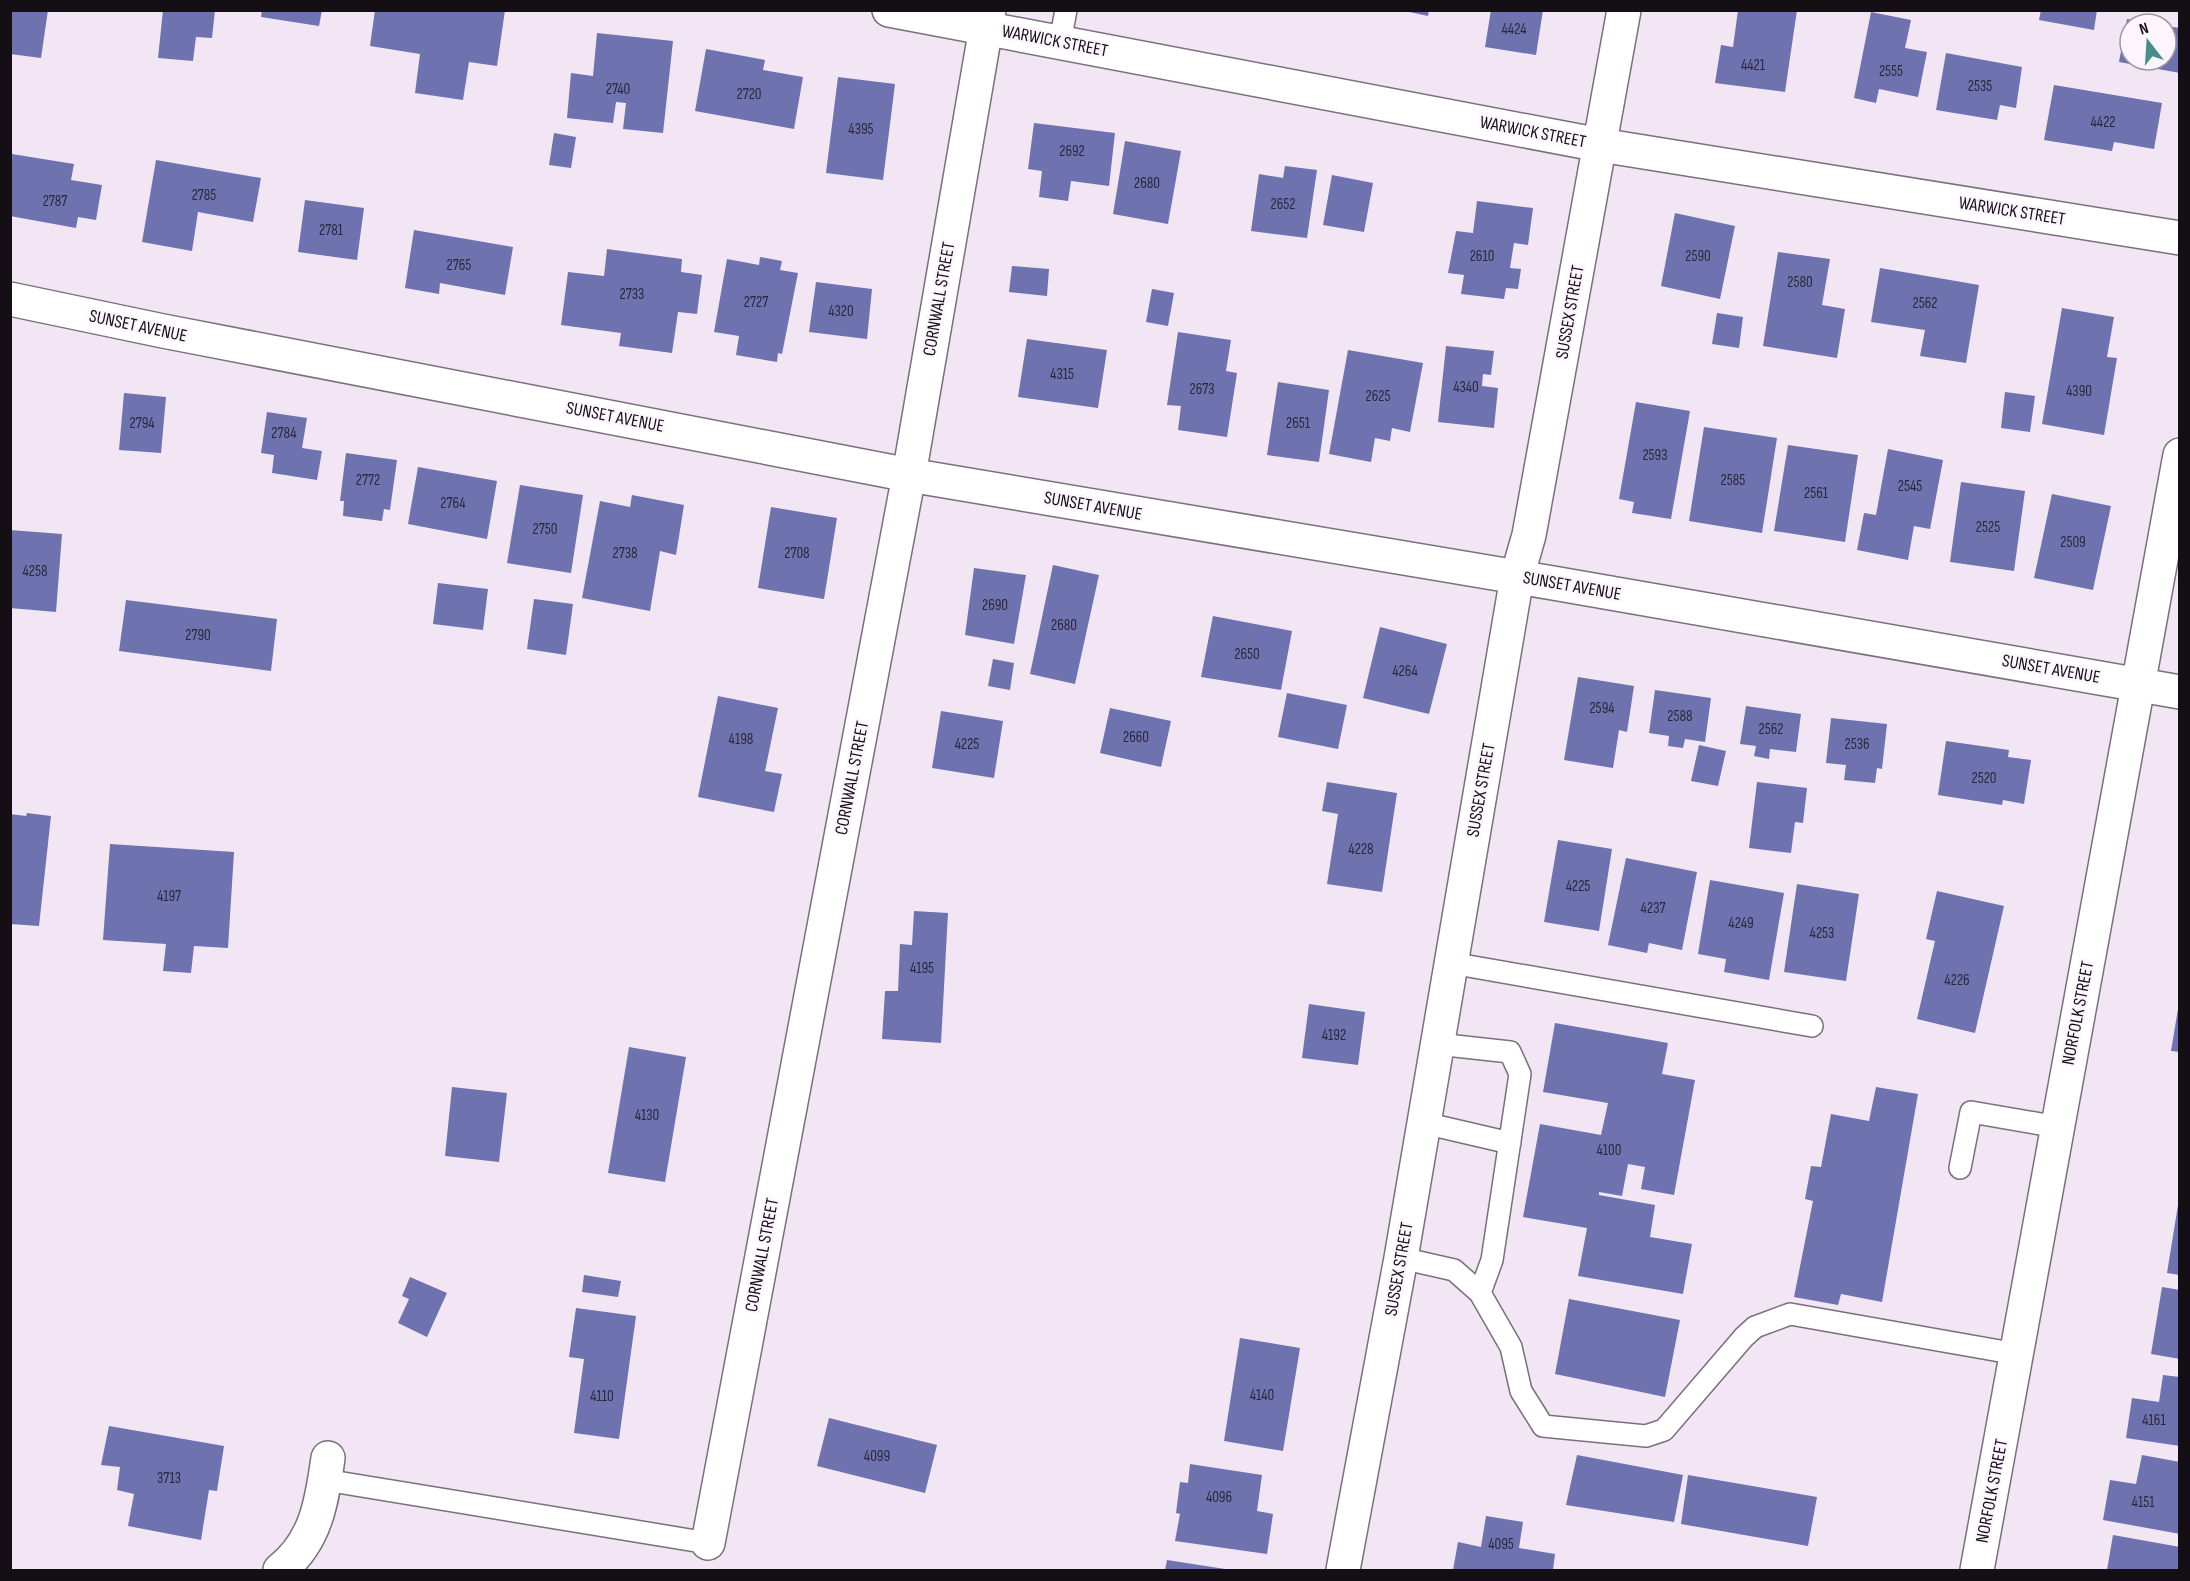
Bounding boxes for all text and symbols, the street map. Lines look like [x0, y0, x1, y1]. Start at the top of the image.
north arrow [2118, 12, 2178, 72]
text: N [2137, 19, 2151, 39]
street label: WARWICK STREET [1000, 20, 1110, 62]
house number: 4424 [1501, 20, 1527, 39]
house number: 4421 [1741, 56, 1766, 75]
house number: 2555 [1879, 62, 1903, 81]
house number: 2535 [1968, 77, 1992, 96]
house number: 2740 [606, 80, 630, 99]
house number: 2720 [736, 85, 762, 104]
street label: WARWICK STREET [1478, 111, 1588, 153]
house number: 4422 [2090, 113, 2116, 132]
house number: 4395 [848, 120, 874, 139]
house number: 2692 [1059, 142, 1085, 161]
house number: 2680 [1134, 174, 1160, 193]
house number: 2785 [192, 186, 216, 205]
house number: 2787 [43, 192, 67, 211]
street label: WARWICK STREET [1957, 192, 2067, 230]
house number: 2652 [1271, 195, 1295, 214]
house number: 2781 [319, 221, 344, 240]
street label: CORNWALL STREET [919, 240, 959, 358]
house number: 2610 [1470, 247, 1494, 266]
house number: 2590 [1685, 247, 1711, 266]
house number: 2765 [447, 256, 471, 275]
street label: SUSSEX STREET [1551, 263, 1589, 361]
house number: 2580 [1787, 273, 1813, 292]
house number: 2733 [620, 285, 644, 304]
house number: 2727 [744, 293, 768, 312]
house number: 2562 [1912, 294, 1938, 313]
house number: 4320 [828, 302, 854, 321]
street label: SUNSET AVENUE [87, 305, 189, 347]
house number: 4315 [1050, 365, 1074, 384]
house number: 4340 [1453, 378, 1479, 397]
house number: 2673 [1189, 380, 1215, 399]
house number: 4390 [2066, 382, 2092, 401]
house number: 2625 [1365, 387, 1391, 406]
street label: SUNSET AVENUE [564, 397, 666, 437]
house number: 2794 [129, 414, 155, 433]
house number: 2651 [1286, 414, 1311, 433]
house number: 2784 [271, 424, 297, 443]
house number: 2593 [1642, 446, 1668, 465]
house number: 2772 [356, 471, 380, 490]
house number: 2585 [1721, 471, 1745, 490]
house number: 2545 [1898, 477, 1922, 496]
house number: 2561 [1804, 484, 1829, 503]
street label: SUNSET AVENUE [1042, 487, 1144, 525]
house number: 2764 [440, 494, 466, 513]
house number: 2525 [1976, 518, 2000, 537]
house number: 2750 [533, 520, 557, 539]
house number: 2509 [2060, 533, 2086, 552]
house number: 2738 [612, 544, 638, 563]
house number: 2708 [784, 544, 810, 563]
house number: 4258 [22, 562, 48, 581]
street label: SUNSET AVENUE [1521, 567, 1623, 605]
house number: 2690 [982, 596, 1008, 615]
house number: 2680 [1051, 616, 1077, 635]
house number: 2790 [185, 626, 211, 645]
house number: 2650 [1234, 645, 1260, 664]
street label: SUNSET AVENUE [2000, 650, 2102, 688]
house number: 4264 [1392, 662, 1418, 681]
house number: 2594 [1589, 699, 1615, 718]
house number: 2588 [1667, 707, 1693, 726]
street label: CORNWALL STREET [831, 719, 873, 837]
house number: 2562 [1758, 720, 1784, 739]
house number: 2660 [1123, 728, 1149, 747]
house number: 4198 [729, 730, 753, 749]
house number: 4225 [955, 735, 979, 754]
house number: 2536 [1844, 735, 1870, 754]
street label: SUSSEX STREET [1462, 741, 1500, 839]
house number: 2520 [1971, 769, 1997, 788]
house number: 4228 [1348, 840, 1374, 859]
house number: 4225 [1566, 877, 1590, 896]
house number: 4197 [157, 887, 181, 906]
house number: 4237 [1641, 899, 1665, 918]
house number: 4249 [1728, 914, 1754, 933]
house number: 4253 [1810, 924, 1834, 943]
house number: 4195 [910, 959, 934, 978]
street label: NORFOLK STREET [2058, 959, 2098, 1067]
house number: 4226 [1944, 971, 1970, 990]
house number: 4192 [1322, 1026, 1346, 1045]
house number: 4130 [635, 1106, 659, 1125]
house number: 4100 [1597, 1141, 1621, 1160]
street label: CORNWALL STREET [741, 1196, 783, 1314]
street label: SUSSEX STREET [1380, 1220, 1418, 1318]
house number: 4140 [1250, 1386, 1274, 1405]
house number: 4110 [590, 1387, 614, 1406]
house number: 4161 [2142, 1411, 2166, 1430]
street label: NORFOLK STREET [1972, 1437, 2012, 1545]
house number: 4099 [864, 1447, 890, 1466]
house number: 3713 [157, 1469, 181, 1488]
house number: 4096 [1206, 1488, 1232, 1507]
house number: 4151 [2132, 1493, 2155, 1512]
house number: 4095 [1488, 1535, 1514, 1554]

